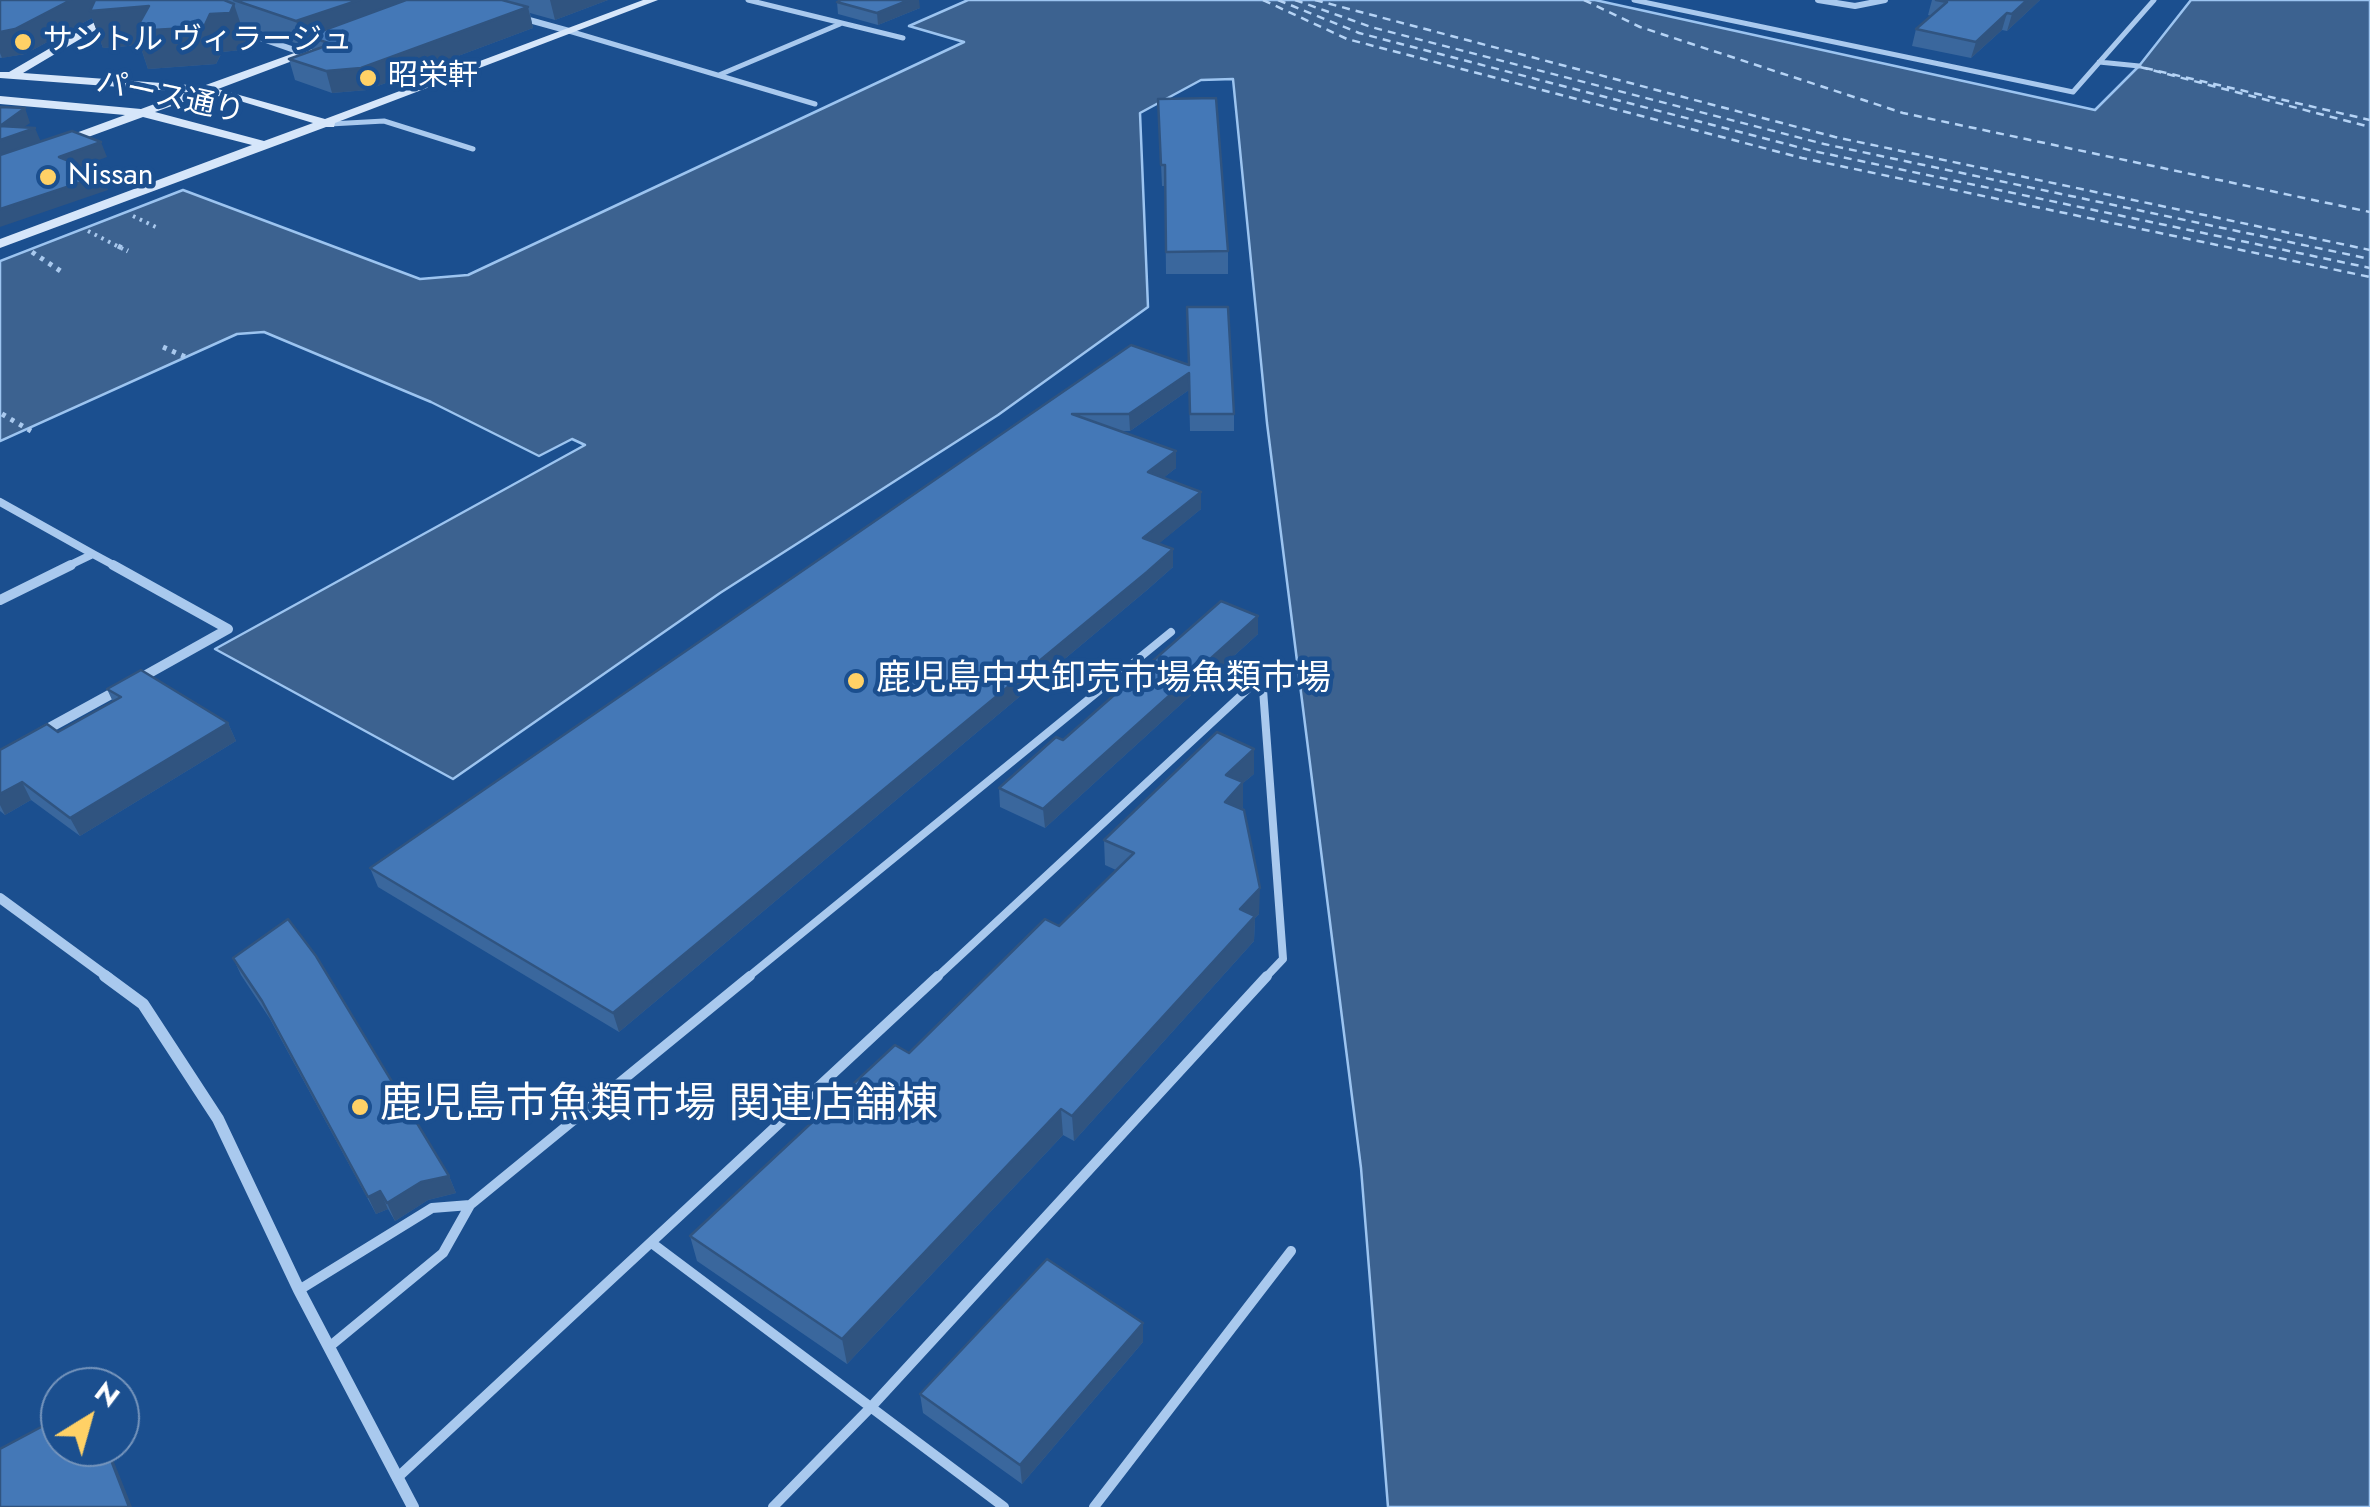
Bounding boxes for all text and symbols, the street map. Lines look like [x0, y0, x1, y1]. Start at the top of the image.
place label: サントル ヴィラージュ [43, 24, 352, 60]
marker: サントル ヴィラージュ [12, 31, 34, 53]
place label: 昭栄軒 [388, 60, 478, 96]
street label: パース通り [93, 66, 247, 132]
marker: 昭栄軒 [357, 67, 379, 89]
place label: Nissan [68, 159, 153, 195]
marker: Nissan [37, 166, 59, 188]
place label: 鹿児島中央卸売市場魚類市場 [876, 660, 1331, 702]
marker: 鹿児島中央卸売市場魚類市場 [845, 670, 867, 692]
place label: 鹿児島市魚類市場 関連店舗棟 [380, 1082, 939, 1132]
marker: 鹿児島市魚類市場 関連店舗棟 [349, 1096, 371, 1118]
north arrow [40, 1367, 140, 1467]
text: N [86, 1371, 128, 1417]

